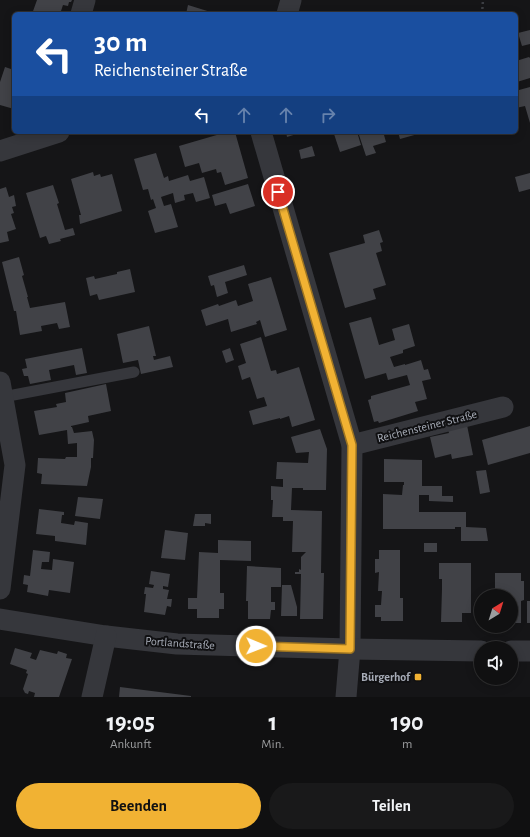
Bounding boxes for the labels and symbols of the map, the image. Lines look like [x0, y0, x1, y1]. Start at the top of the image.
pin [261, 175, 295, 209]
street label: Reichensteiner Straße [376, 408, 478, 444]
north arrow [474, 589, 518, 633]
position arrow [235, 625, 277, 667]
street label: Portlandstraße [145, 635, 215, 651]
place label: Bürgerhof [361, 671, 411, 683]
marker: Bürgerhof [413, 672, 423, 682]

